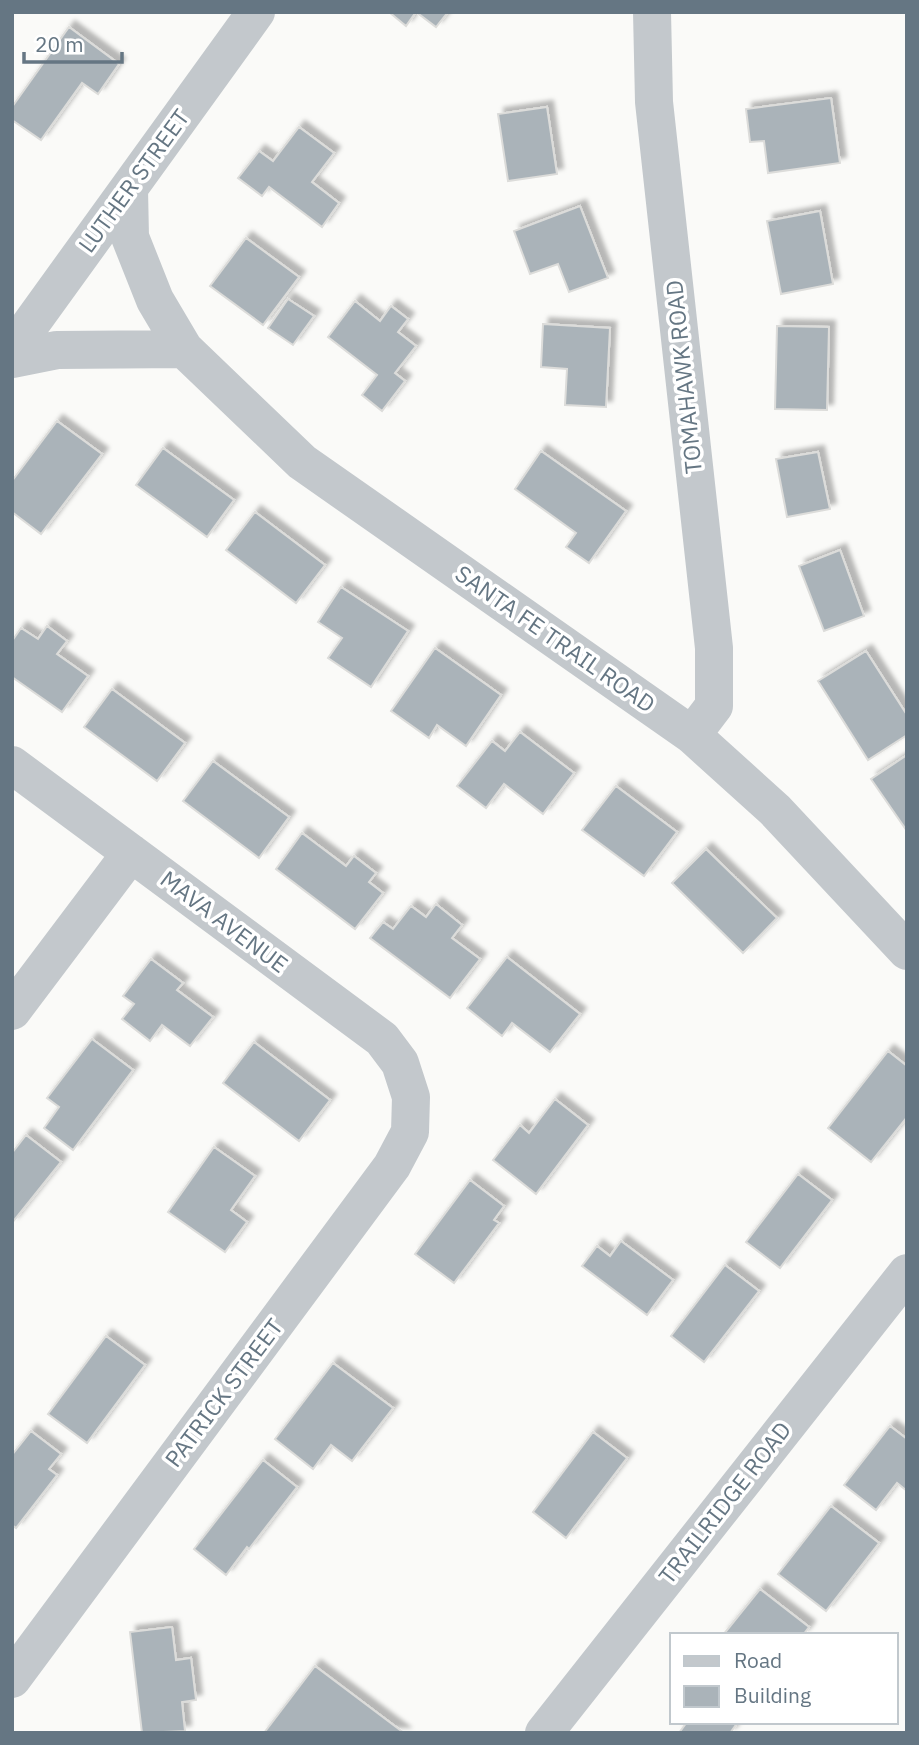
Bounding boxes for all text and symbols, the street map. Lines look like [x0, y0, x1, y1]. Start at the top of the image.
scale bar [24, 21, 122, 65]
text: 20 m [35, 30, 84, 58]
street label: LUTHER STREET [71, 103, 195, 258]
street label: TOMAHAWK ROAD [658, 279, 708, 475]
street label: SANTA FE TRAIL ROAD [450, 558, 661, 719]
street label: MAVA AVENUE [155, 863, 294, 979]
street label: PATRICK STREET [158, 1312, 289, 1473]
street label: TRAILRIDGE ROAD [651, 1415, 797, 1590]
legend [670, 1633, 898, 1724]
text: Road [734, 1646, 782, 1674]
text: Building [734, 1681, 811, 1709]

